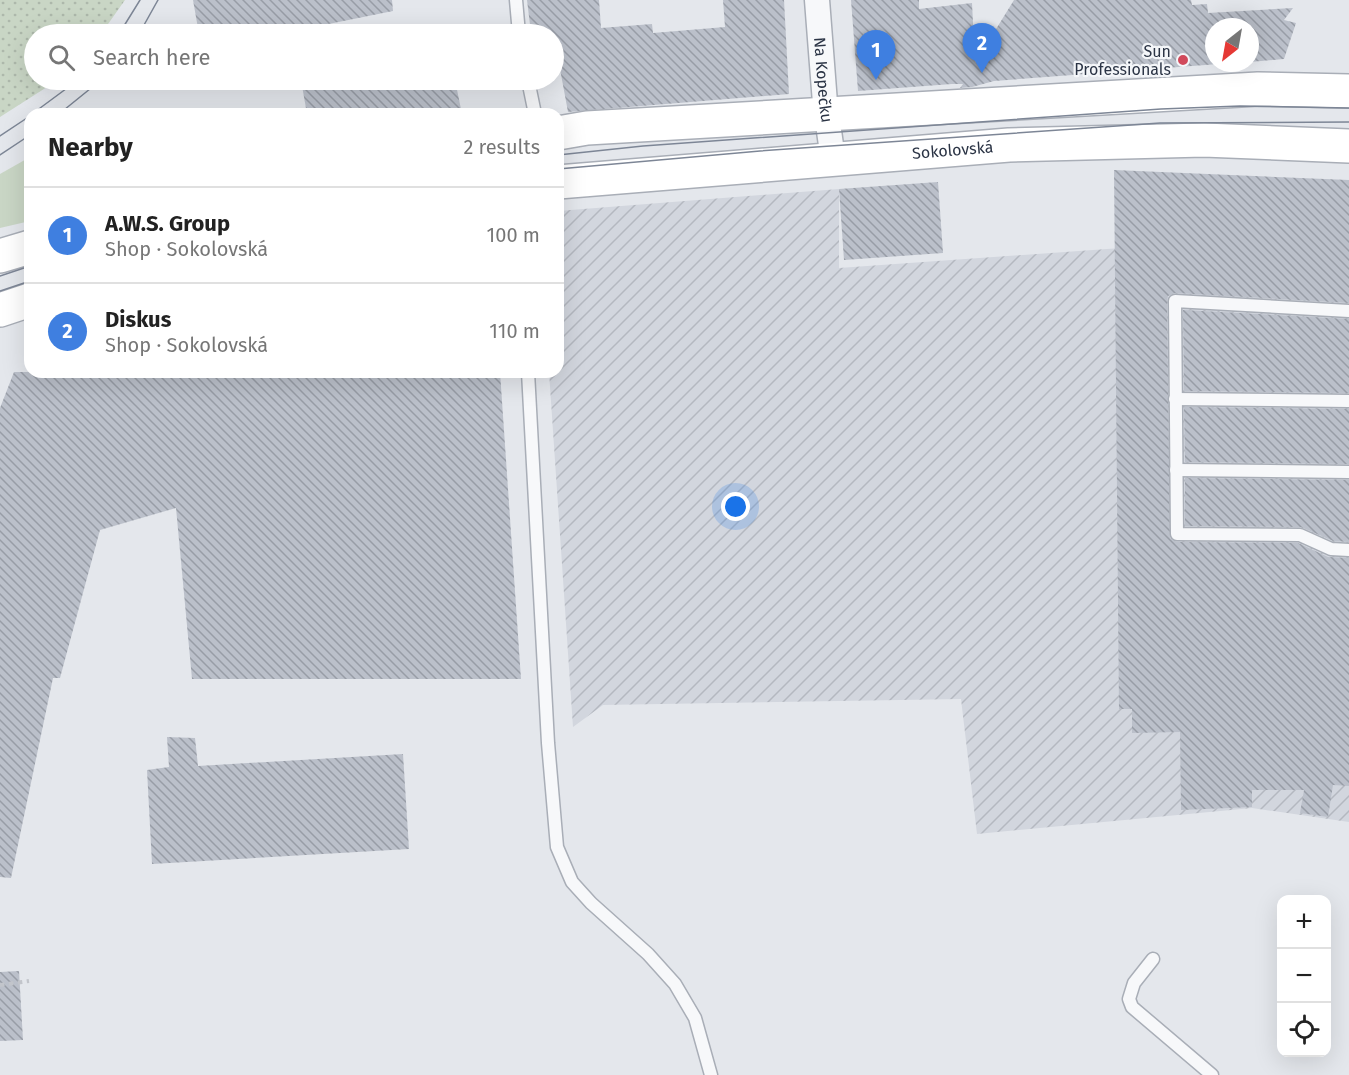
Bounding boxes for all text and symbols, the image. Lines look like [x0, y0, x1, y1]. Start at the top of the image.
north arrow [1205, 18, 1259, 72]
pin: 2 [962, 23, 1002, 73]
search box [24, 24, 564, 90]
pin: 1 [856, 31, 896, 80]
street label: Na Kopečku [810, 36, 837, 124]
icon: search [45, 41, 78, 74]
place label: Sun Professionals [1074, 42, 1171, 79]
text: Search here [93, 44, 211, 71]
marker: Sun Professionals [1176, 53, 1190, 67]
text: Nearby [48, 132, 133, 163]
text: 2 results [463, 135, 540, 159]
street label: Sokolovská [911, 137, 994, 163]
text: A.W.S. Group [105, 210, 230, 237]
text: 1 [63, 223, 72, 247]
text: 100 m [487, 223, 540, 247]
text: Shop · Sokolovská [105, 237, 268, 261]
text: Diskus [105, 306, 171, 333]
text: 2 [62, 319, 73, 343]
text: 110 m [489, 319, 540, 343]
text: Shop · Sokolovská [105, 333, 268, 357]
your location [721, 492, 750, 521]
map controls [1277, 895, 1331, 1057]
button: + [1277, 895, 1331, 949]
button: − [1277, 949, 1331, 1003]
button: locate [1277, 1003, 1331, 1057]

